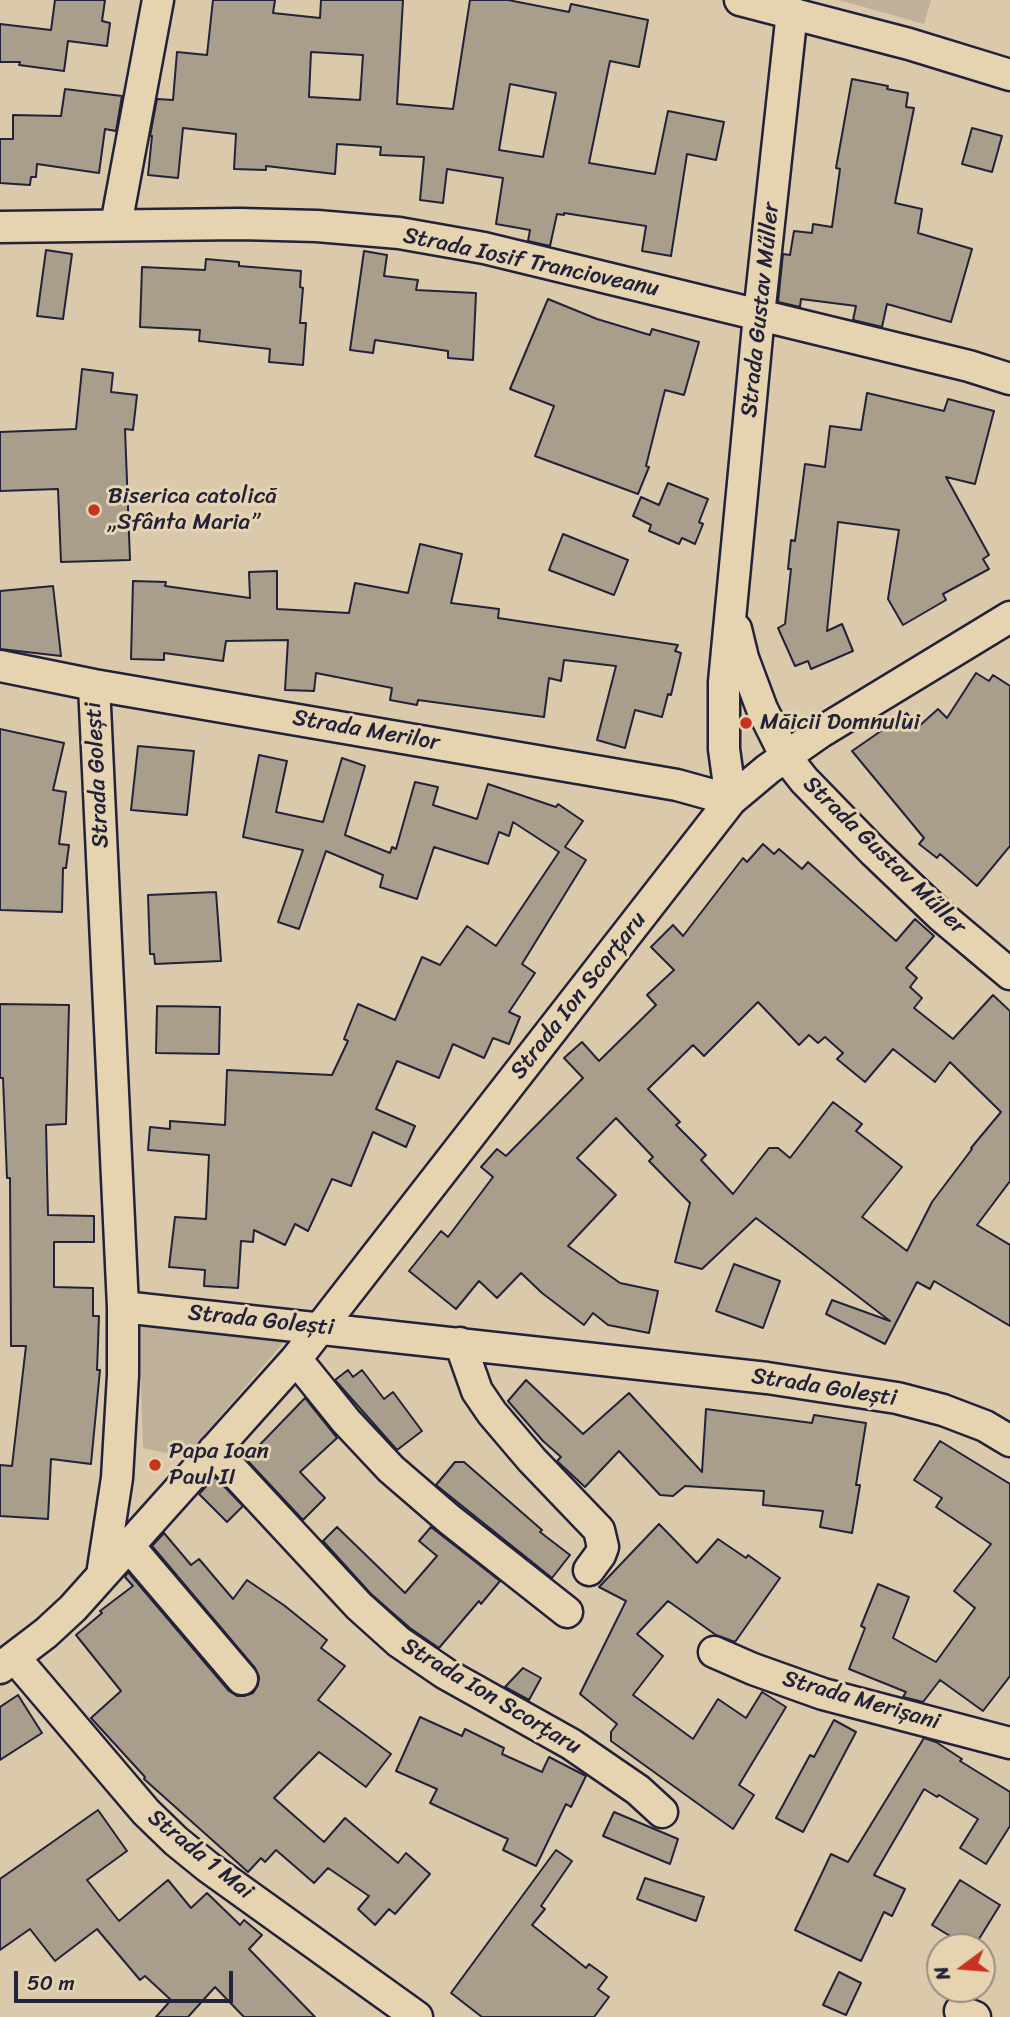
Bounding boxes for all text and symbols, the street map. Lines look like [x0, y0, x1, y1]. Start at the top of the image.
street label: Strada Gustav Műller [736, 201, 786, 419]
street label: Strada Iosif Trancioveanu [401, 222, 661, 304]
place label: Biserica catolică „Sfânta Maria” [108, 483, 277, 537]
marker: Biserica catolică „Sfânta Maria” [86, 502, 102, 518]
street label: Strada Golești [80, 701, 116, 849]
street label: Strada Merilor [290, 704, 442, 758]
place label: Măicii Domnului [760, 709, 920, 737]
marker: Măicii Domnului [738, 715, 754, 731]
street label: Strada Gustav Műller [797, 771, 971, 941]
street label: Strada Ion Scorțaru [505, 907, 653, 1085]
street label: Strada Golești [187, 1300, 335, 1342]
street label: Strada Golești [749, 1363, 899, 1413]
place label: Papa Ioan Paul II [169, 1438, 269, 1492]
marker: Papa Ioan Paul II [147, 1457, 163, 1473]
street label: Strada Ion Scorțaru [396, 1632, 586, 1762]
street label: Strada Merișani [779, 1665, 943, 1737]
street label: Strada 1 Mai [142, 1804, 258, 1906]
north arrow [926, 1933, 996, 2003]
scale bar [18, 1958, 236, 2002]
text: N [925, 1963, 960, 1984]
text: 50 m [27, 1964, 75, 2002]

